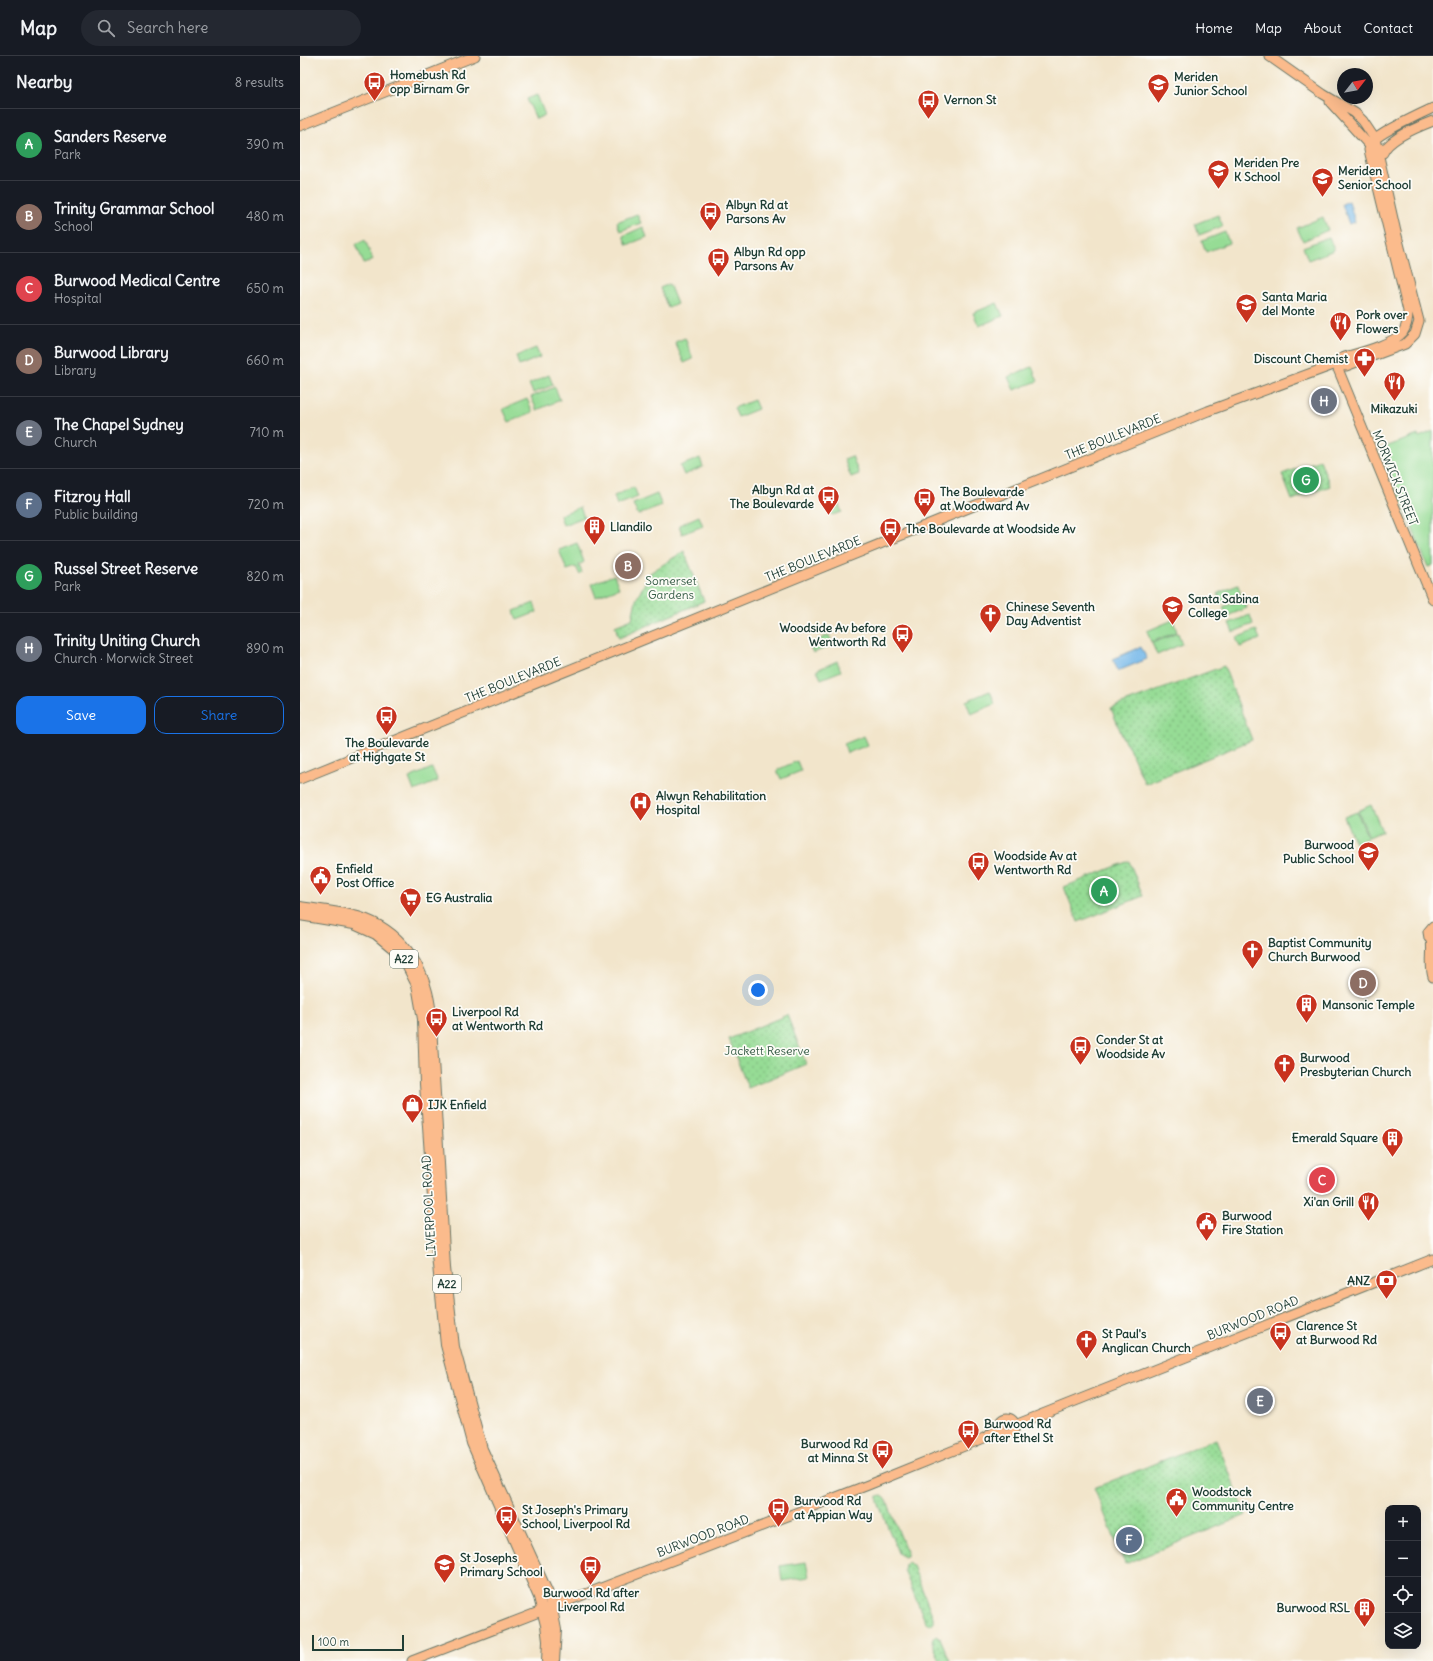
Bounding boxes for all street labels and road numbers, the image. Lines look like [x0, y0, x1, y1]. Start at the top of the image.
street label: THE BOULEVARDE [1063, 411, 1163, 463]
street label: MORWICK STREET [1369, 428, 1421, 528]
street label: THE BOULEVARDE [763, 533, 863, 585]
street label: THE BOULEVARDE [463, 654, 563, 706]
road number: A22 [390, 950, 418, 968]
street label: LIVERPOOL ROAD [418, 1155, 439, 1257]
road number: A22 [433, 1275, 461, 1293]
street label: BURWOOD ROAD [1205, 1292, 1301, 1343]
street label: BURWOOD ROAD [655, 1511, 751, 1560]

